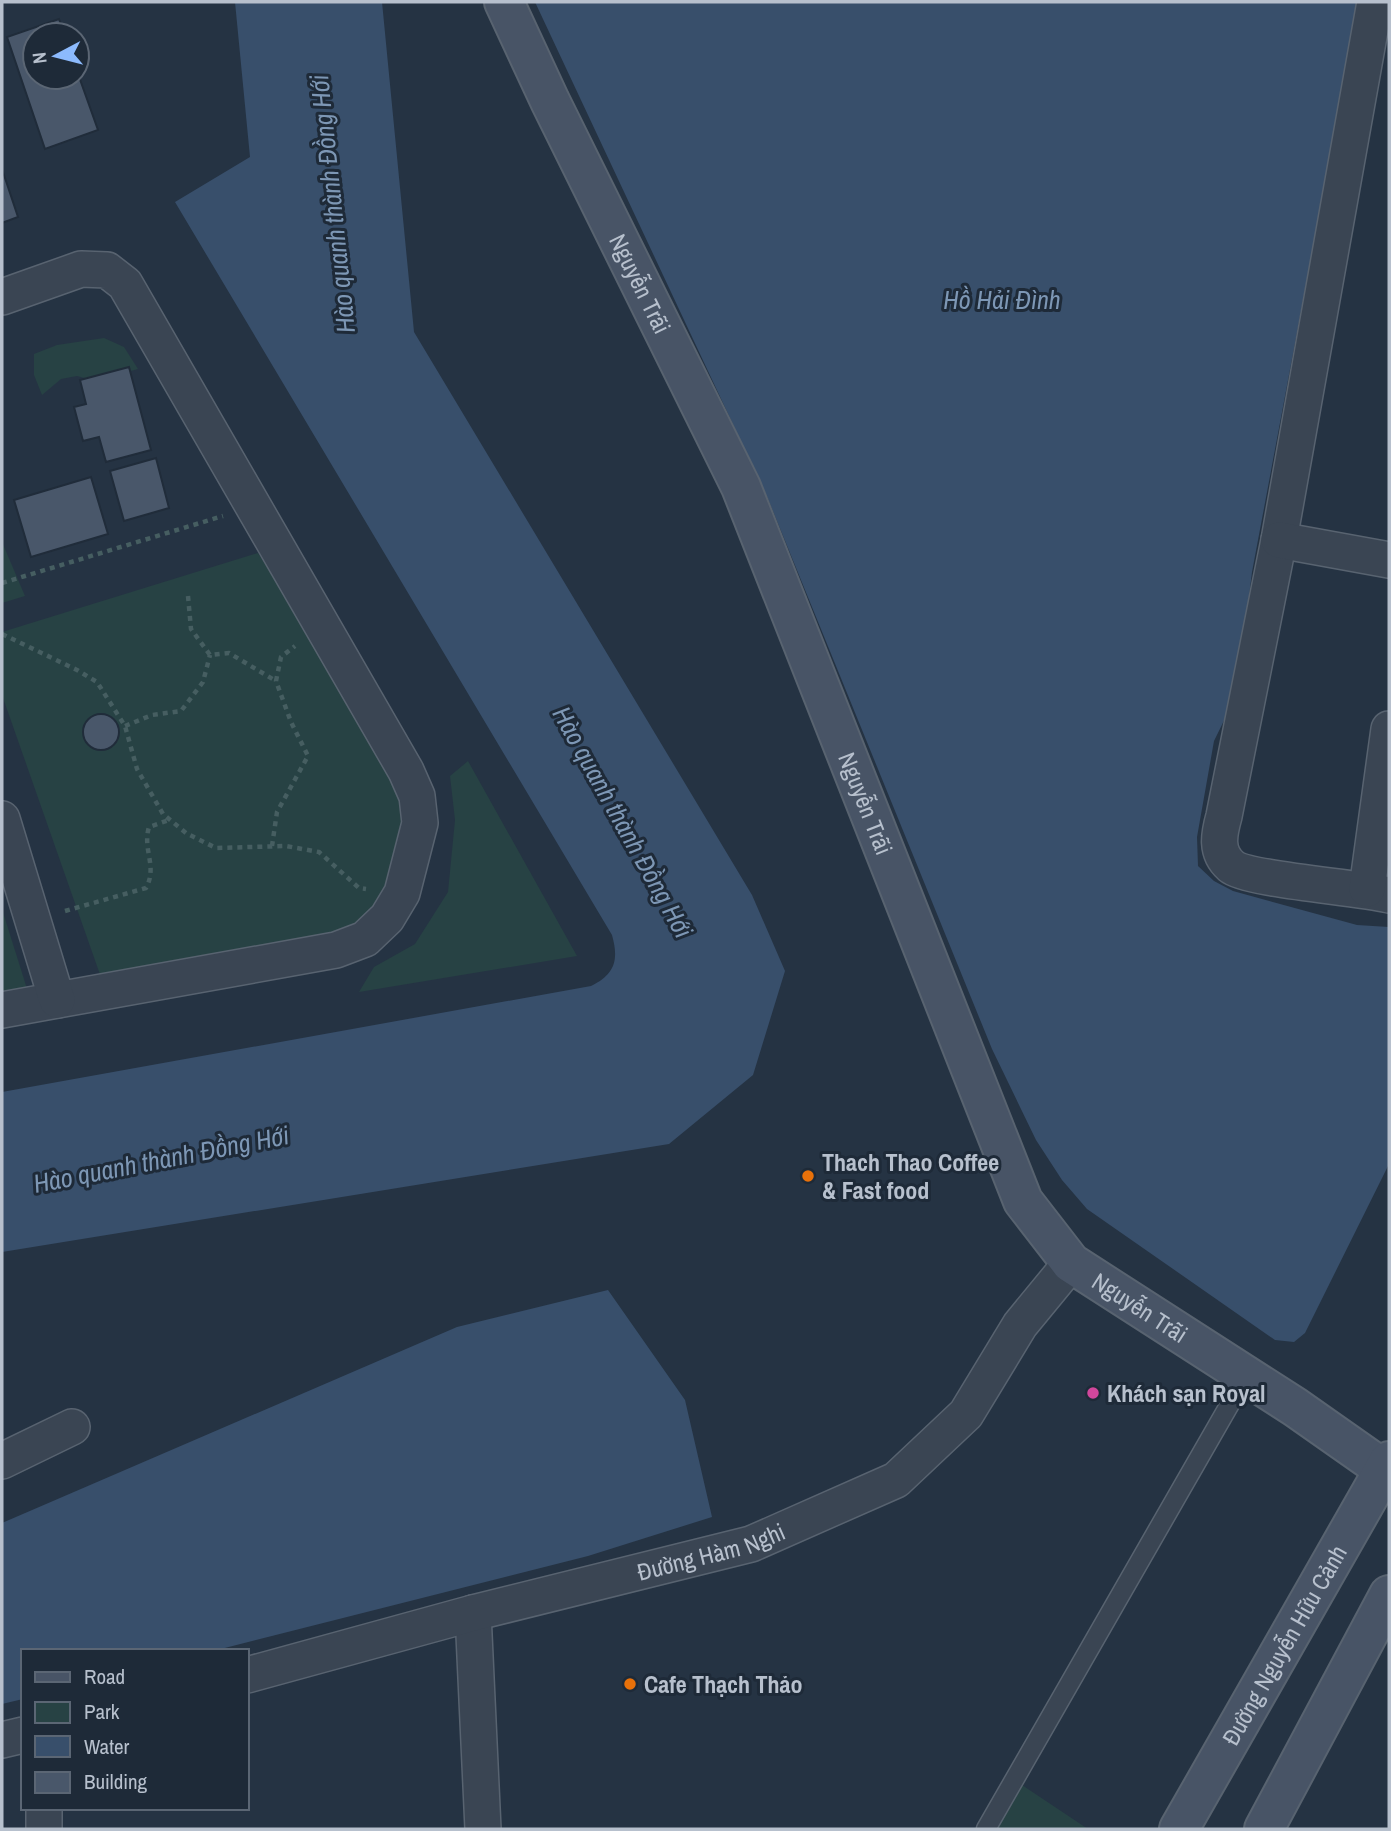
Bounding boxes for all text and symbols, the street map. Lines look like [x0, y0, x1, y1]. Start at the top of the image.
north arrow [21, 21, 91, 91]
text: N [26, 51, 53, 65]
water label: Hào quanh thành Đồng Hới [301, 73, 363, 335]
street label: Nguyễn Trãi [602, 228, 679, 339]
water label: Hồ Hải Đình [943, 282, 1061, 317]
water label: Hào quanh thành Đồng Hới [545, 700, 701, 944]
street label: Nguyễn Trãi [831, 748, 901, 859]
water label: Hào quanh thành Đồng Hới [30, 1117, 292, 1201]
place label: Thach Thao Coffee & Fast food [822, 1146, 999, 1206]
marker: Thach Thao Coffee & Fast food [800, 1168, 816, 1184]
street label: Nguyễn Trãi [1086, 1265, 1194, 1350]
place label: Khách sạn Royal [1107, 1377, 1266, 1409]
marker: Khách sạn Royal [1085, 1385, 1101, 1401]
street label: Đường Hàm Nghi [634, 1515, 790, 1588]
street label: Đường Nguyễn Hữu Cảnh [1214, 1539, 1354, 1751]
legend [21, 1649, 248, 1810]
text: Road [84, 1662, 125, 1691]
place label: Cafe Thạch Thảo [644, 1668, 803, 1700]
marker: Cafe Thạch Thảo [622, 1676, 638, 1692]
text: Park [84, 1697, 120, 1726]
text: Water [84, 1732, 130, 1761]
text: Building [84, 1767, 148, 1796]

